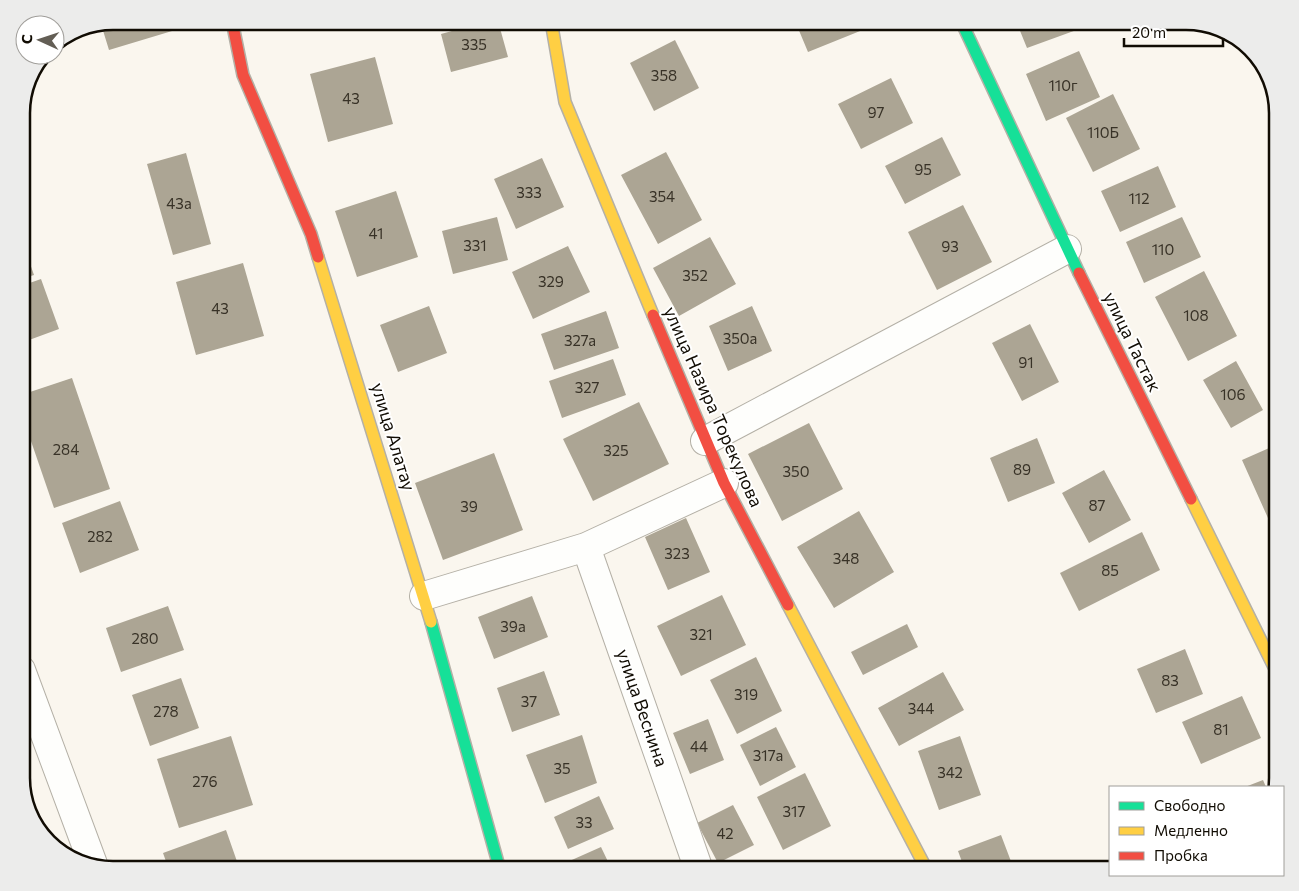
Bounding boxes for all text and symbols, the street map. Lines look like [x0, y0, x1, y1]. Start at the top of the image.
north arrow [15, 15, 65, 65]
scale bar [1124, 15, 1223, 47]
text: 20 m [1132, 23, 1166, 41]
text: С [18, 34, 35, 45]
house number: 335 [461, 35, 487, 53]
house number: 358 [651, 66, 677, 84]
house number: 110г [1048, 76, 1078, 94]
house number: 43 [342, 89, 360, 107]
house number: 97 [868, 103, 885, 121]
house number: 110Б [1087, 123, 1119, 141]
house number: 95 [914, 160, 932, 178]
house number: 333 [516, 183, 542, 201]
house number: 354 [649, 187, 675, 205]
house number: 112 [1128, 189, 1150, 207]
house number: 43а [166, 194, 192, 212]
house number: 41 [369, 224, 383, 242]
house number: 331 [463, 236, 487, 254]
house number: 93 [941, 237, 959, 255]
house number: 110 [1152, 240, 1174, 258]
house number: 352 [682, 266, 708, 284]
house number: 329 [538, 272, 564, 290]
street label: улица Тастак [1099, 288, 1167, 395]
house number: 43 [211, 299, 229, 317]
street label: улица Назира Торекулова [660, 303, 768, 510]
house number: 108 [1183, 306, 1209, 324]
house number: 350а [723, 329, 757, 347]
house number: 327а [564, 331, 596, 349]
house number: 91 [1018, 353, 1034, 371]
house number: 327 [575, 378, 599, 396]
street label: улица Алатау [367, 380, 421, 493]
house number: 106 [1220, 385, 1246, 403]
house number: 284 [53, 440, 79, 458]
house number: 325 [603, 441, 629, 459]
house number: 89 [1013, 460, 1031, 478]
house number: 350 [783, 462, 809, 480]
house number: 87 [1089, 496, 1106, 514]
house number: 39 [460, 497, 478, 515]
house number: 282 [87, 527, 113, 545]
house number: 323 [664, 544, 690, 562]
house number: 348 [833, 549, 859, 567]
house number: 85 [1101, 561, 1119, 579]
house number: 39а [500, 617, 526, 635]
house number: 321 [689, 625, 713, 643]
house number: 280 [131, 629, 159, 647]
street label: улица Веснина [613, 646, 673, 769]
house number: 83 [1161, 671, 1179, 689]
house number: 319 [734, 685, 758, 703]
house number: 37 [521, 692, 537, 710]
house number: 344 [908, 699, 934, 717]
house number: 278 [153, 702, 179, 720]
house number: 81 [1213, 720, 1229, 738]
house number: 44 [690, 737, 708, 755]
house number: 317а [753, 746, 783, 764]
house number: 35 [553, 759, 571, 777]
house number: 342 [937, 763, 963, 781]
house number: 276 [192, 772, 218, 790]
legend [1109, 786, 1284, 876]
text: Свободно [1154, 796, 1225, 814]
house number: 317 [783, 802, 806, 820]
house number: 33 [575, 813, 593, 831]
text: Медленно [1154, 821, 1228, 839]
house number: 42 [716, 824, 734, 842]
text: Пробка [1154, 846, 1208, 864]

